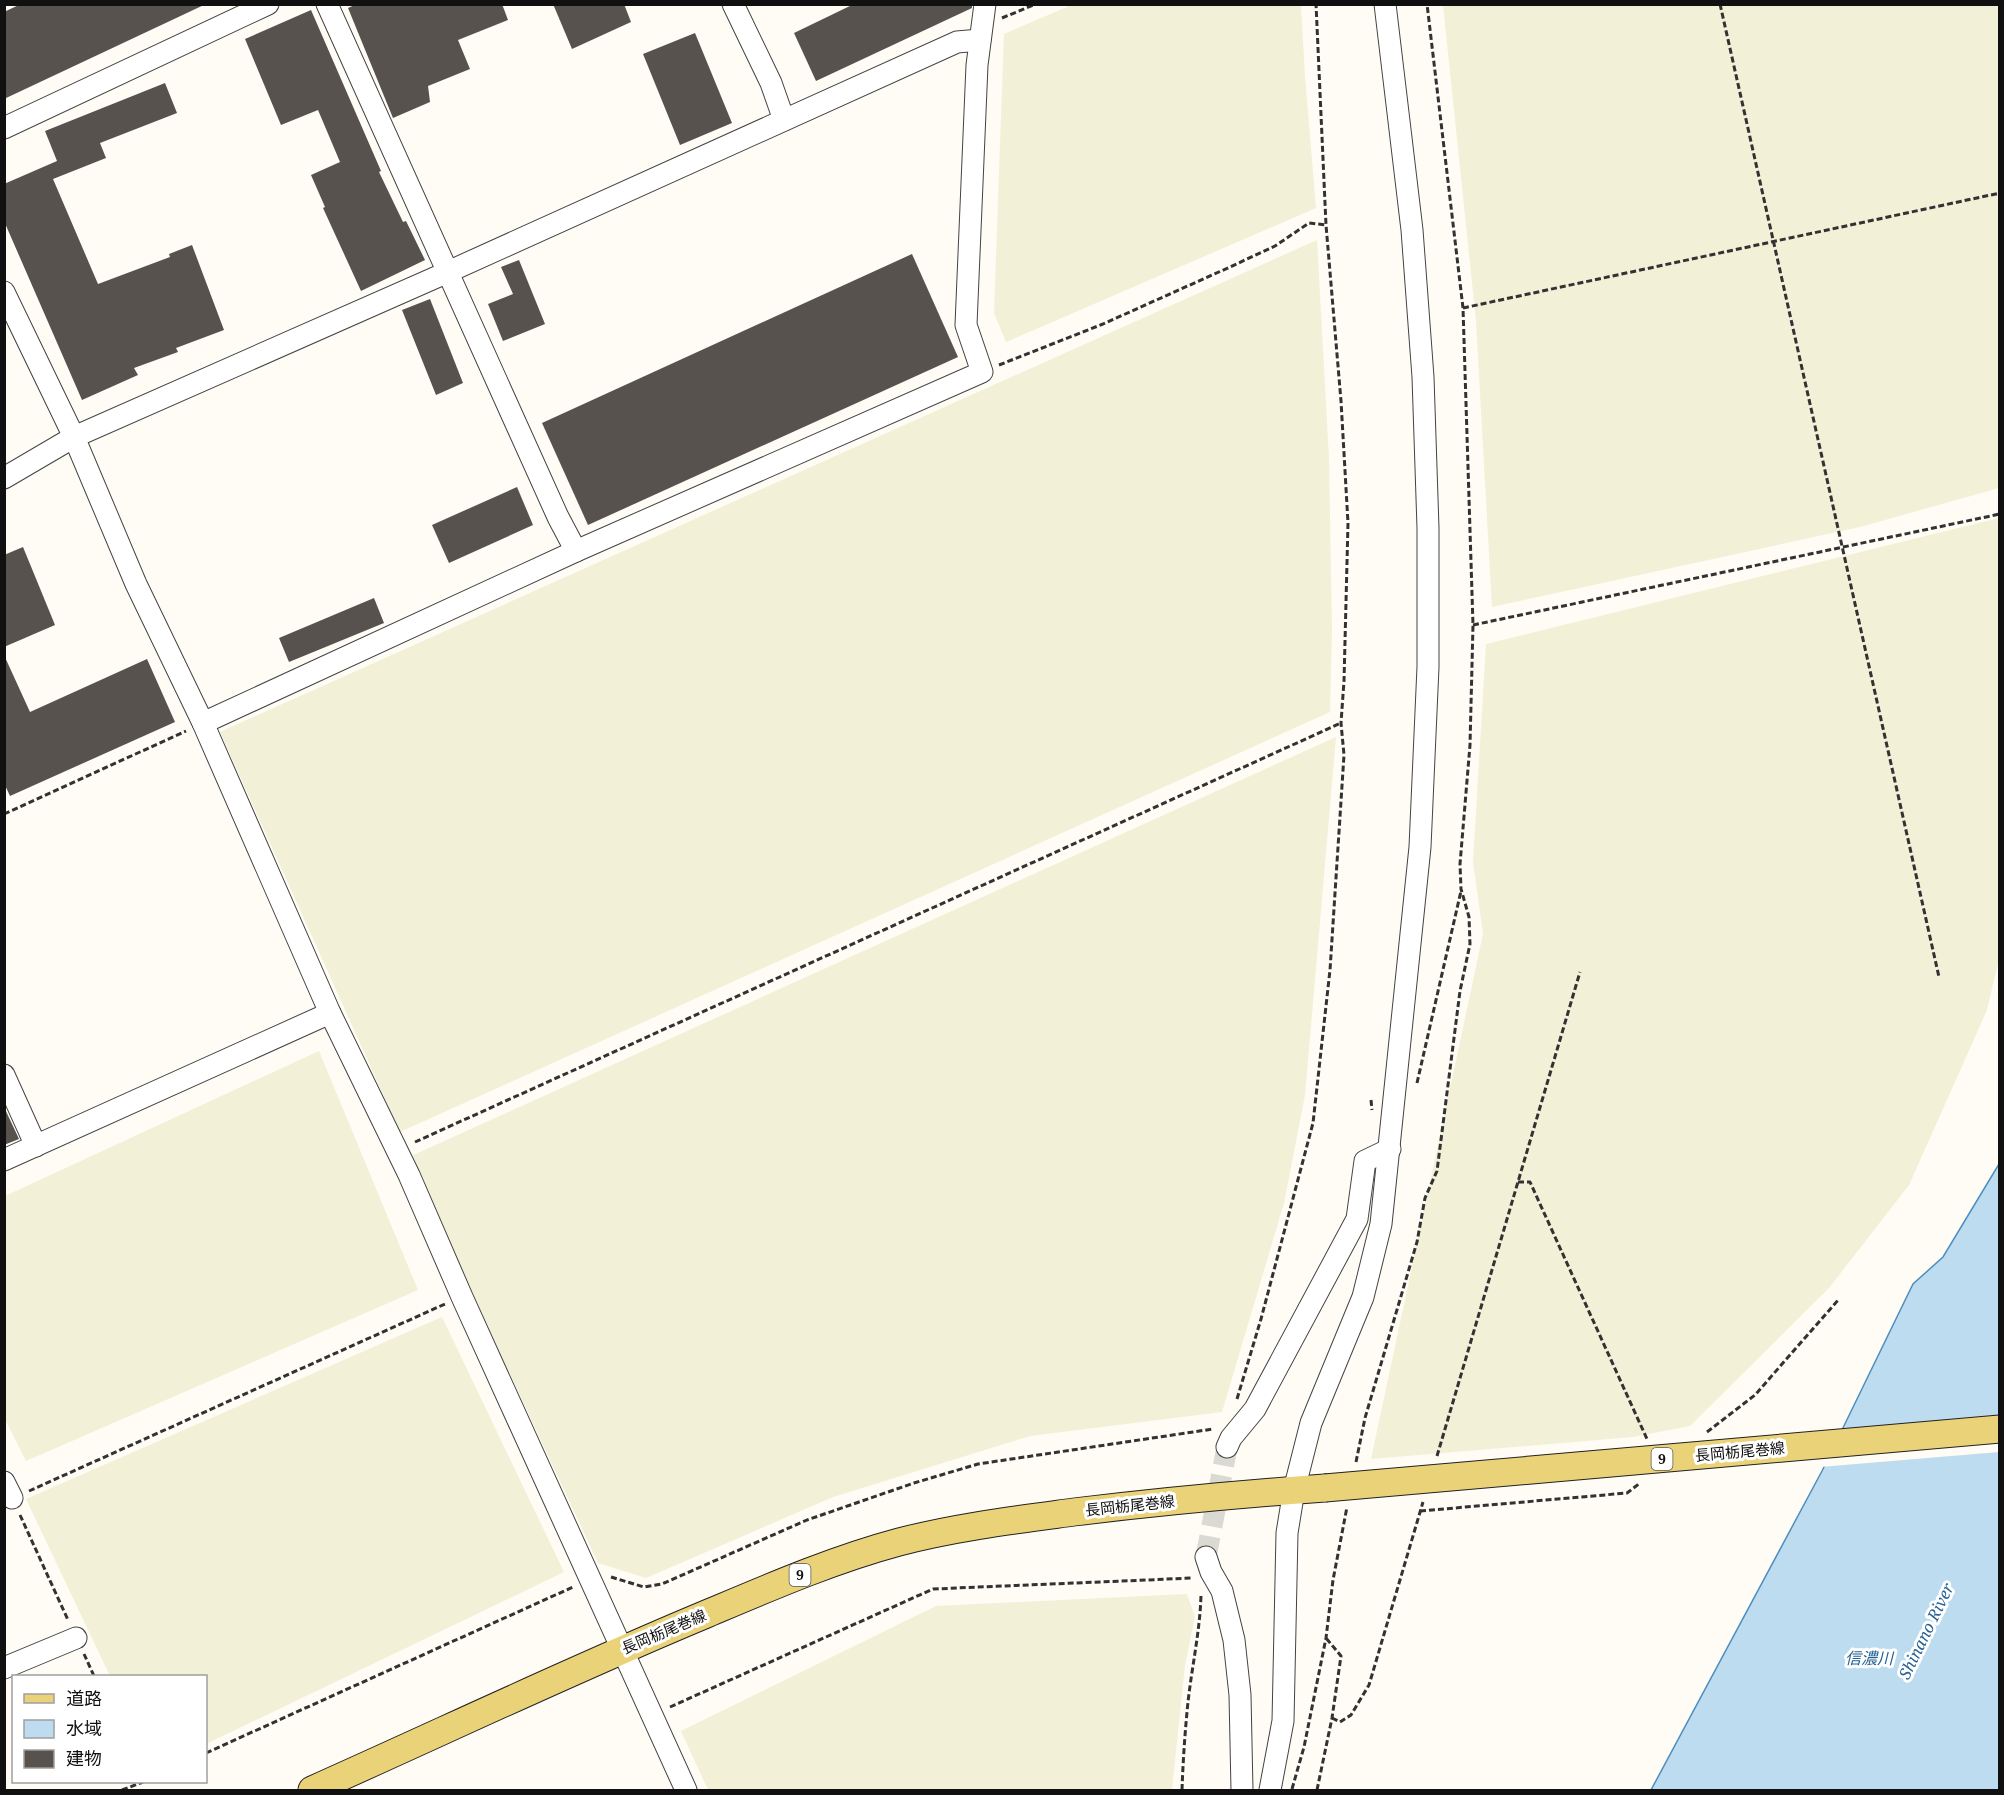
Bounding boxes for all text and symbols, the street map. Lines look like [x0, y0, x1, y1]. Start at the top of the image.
street label: 長岡栃尾巻線 [1694, 1437, 1786, 1465]
road number: 9 [1652, 1448, 1672, 1470]
street label: 長岡栃尾巻線 [1084, 1490, 1176, 1520]
road number: 9 [790, 1564, 810, 1586]
water label: Shinano River [1893, 1579, 1959, 1683]
street label: 長岡栃尾巻線 [618, 1604, 709, 1658]
water label: 信濃川 [1845, 1647, 1895, 1669]
legend [12, 1675, 207, 1783]
text: 道路 [66, 1686, 102, 1710]
text: 水域 [66, 1716, 102, 1740]
text: 建物 [66, 1746, 102, 1770]

